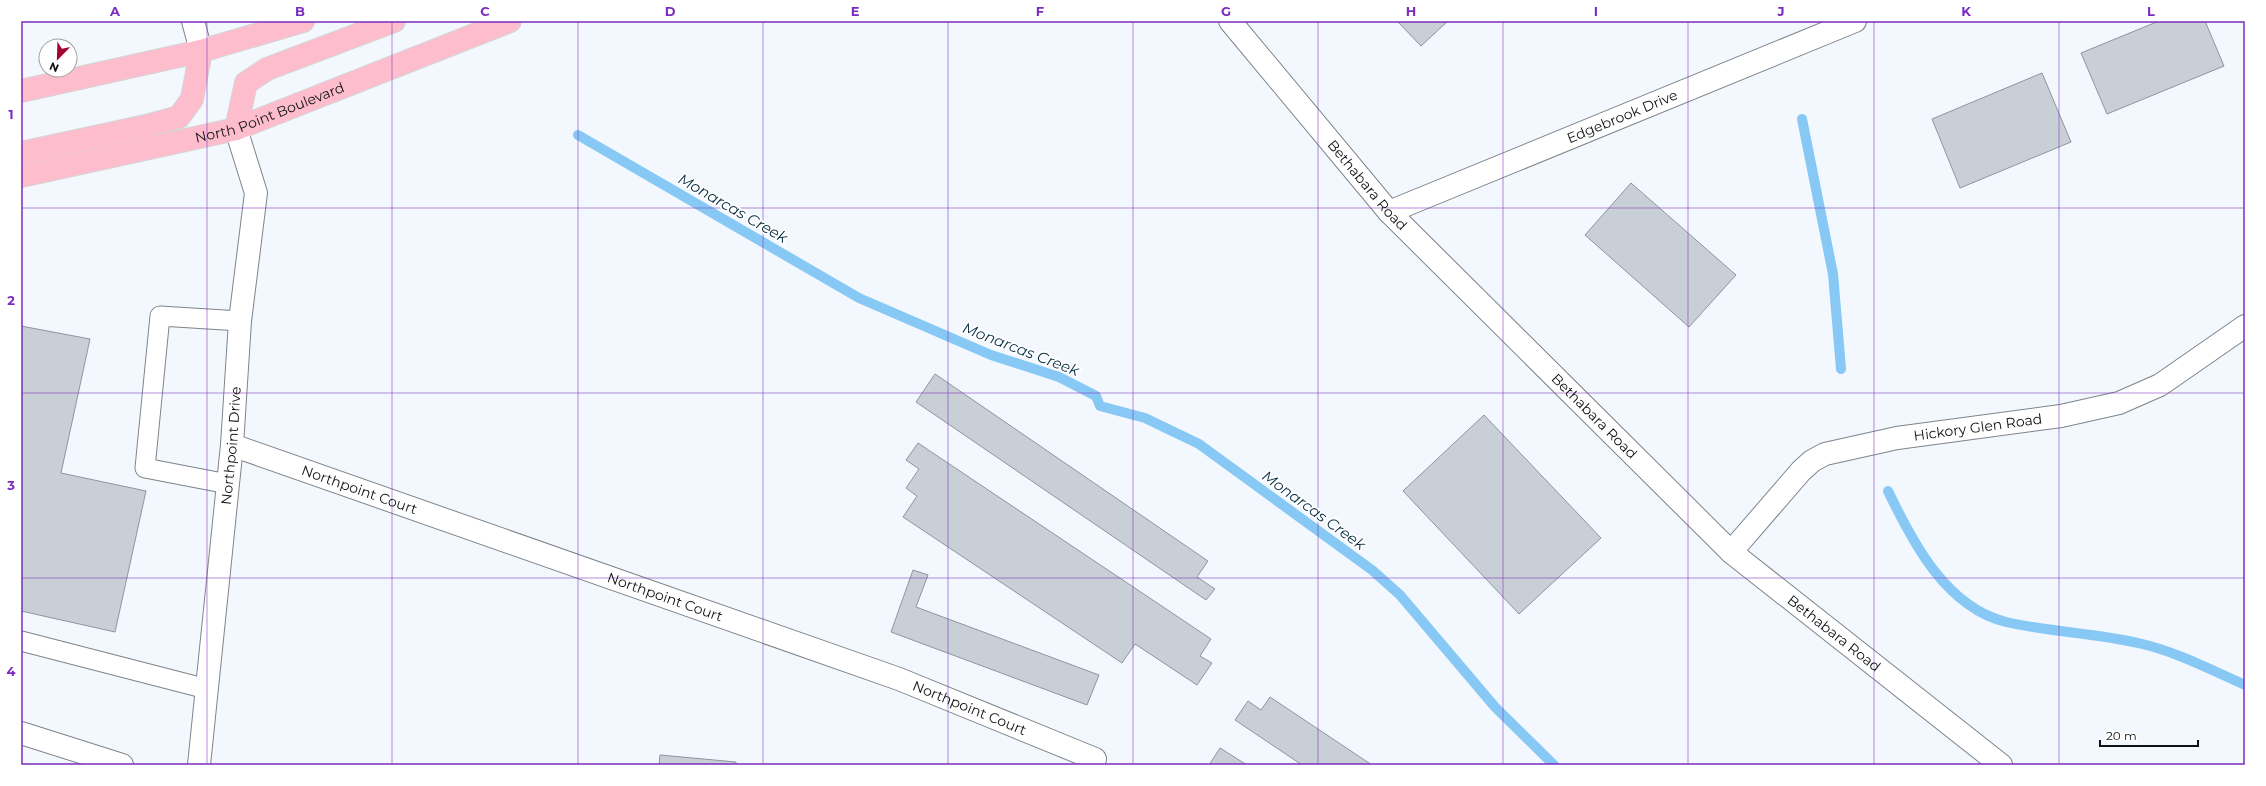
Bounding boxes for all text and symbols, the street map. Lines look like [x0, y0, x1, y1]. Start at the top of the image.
text: A [109, 3, 121, 19]
text: B [295, 3, 305, 19]
text: C [480, 3, 490, 19]
text: D [665, 3, 676, 19]
text: E [851, 3, 860, 19]
text: F [1036, 3, 1044, 19]
text: G [1221, 3, 1231, 19]
text: H [1406, 3, 1416, 19]
text: I [1594, 3, 1598, 19]
text: J [1776, 3, 1785, 19]
text: K [1961, 3, 1971, 19]
text: L [2147, 3, 2155, 19]
north arrow [38, 38, 78, 78]
text: N [47, 59, 61, 75]
street label: North Point Boulevard [193, 78, 347, 147]
street label: Edgebrook Drive [1564, 86, 1680, 147]
text: 1 [8, 106, 14, 122]
street label: Bethabara Road [1324, 136, 1411, 234]
water label: Monarcas Creek [675, 169, 792, 248]
text: 2 [7, 292, 15, 308]
water label: Monarcas Creek [960, 318, 1083, 380]
street label: Bethabara Road [1548, 370, 1641, 463]
street label: Northpoint Drive [217, 386, 245, 506]
street label: Hickory Glen Road [1912, 410, 2043, 445]
street label: Northpoint Court [299, 461, 420, 518]
water label: Monarcas Creek [1259, 466, 1370, 555]
text: 3 [6, 477, 15, 493]
street label: Northpoint Court [605, 568, 726, 626]
street label: Bethabara Road [1784, 591, 1884, 676]
text: 4 [7, 663, 16, 679]
street label: Northpoint Court [910, 677, 1029, 739]
scale bar [2100, 722, 2198, 748]
text: 20 m [2106, 728, 2137, 743]

